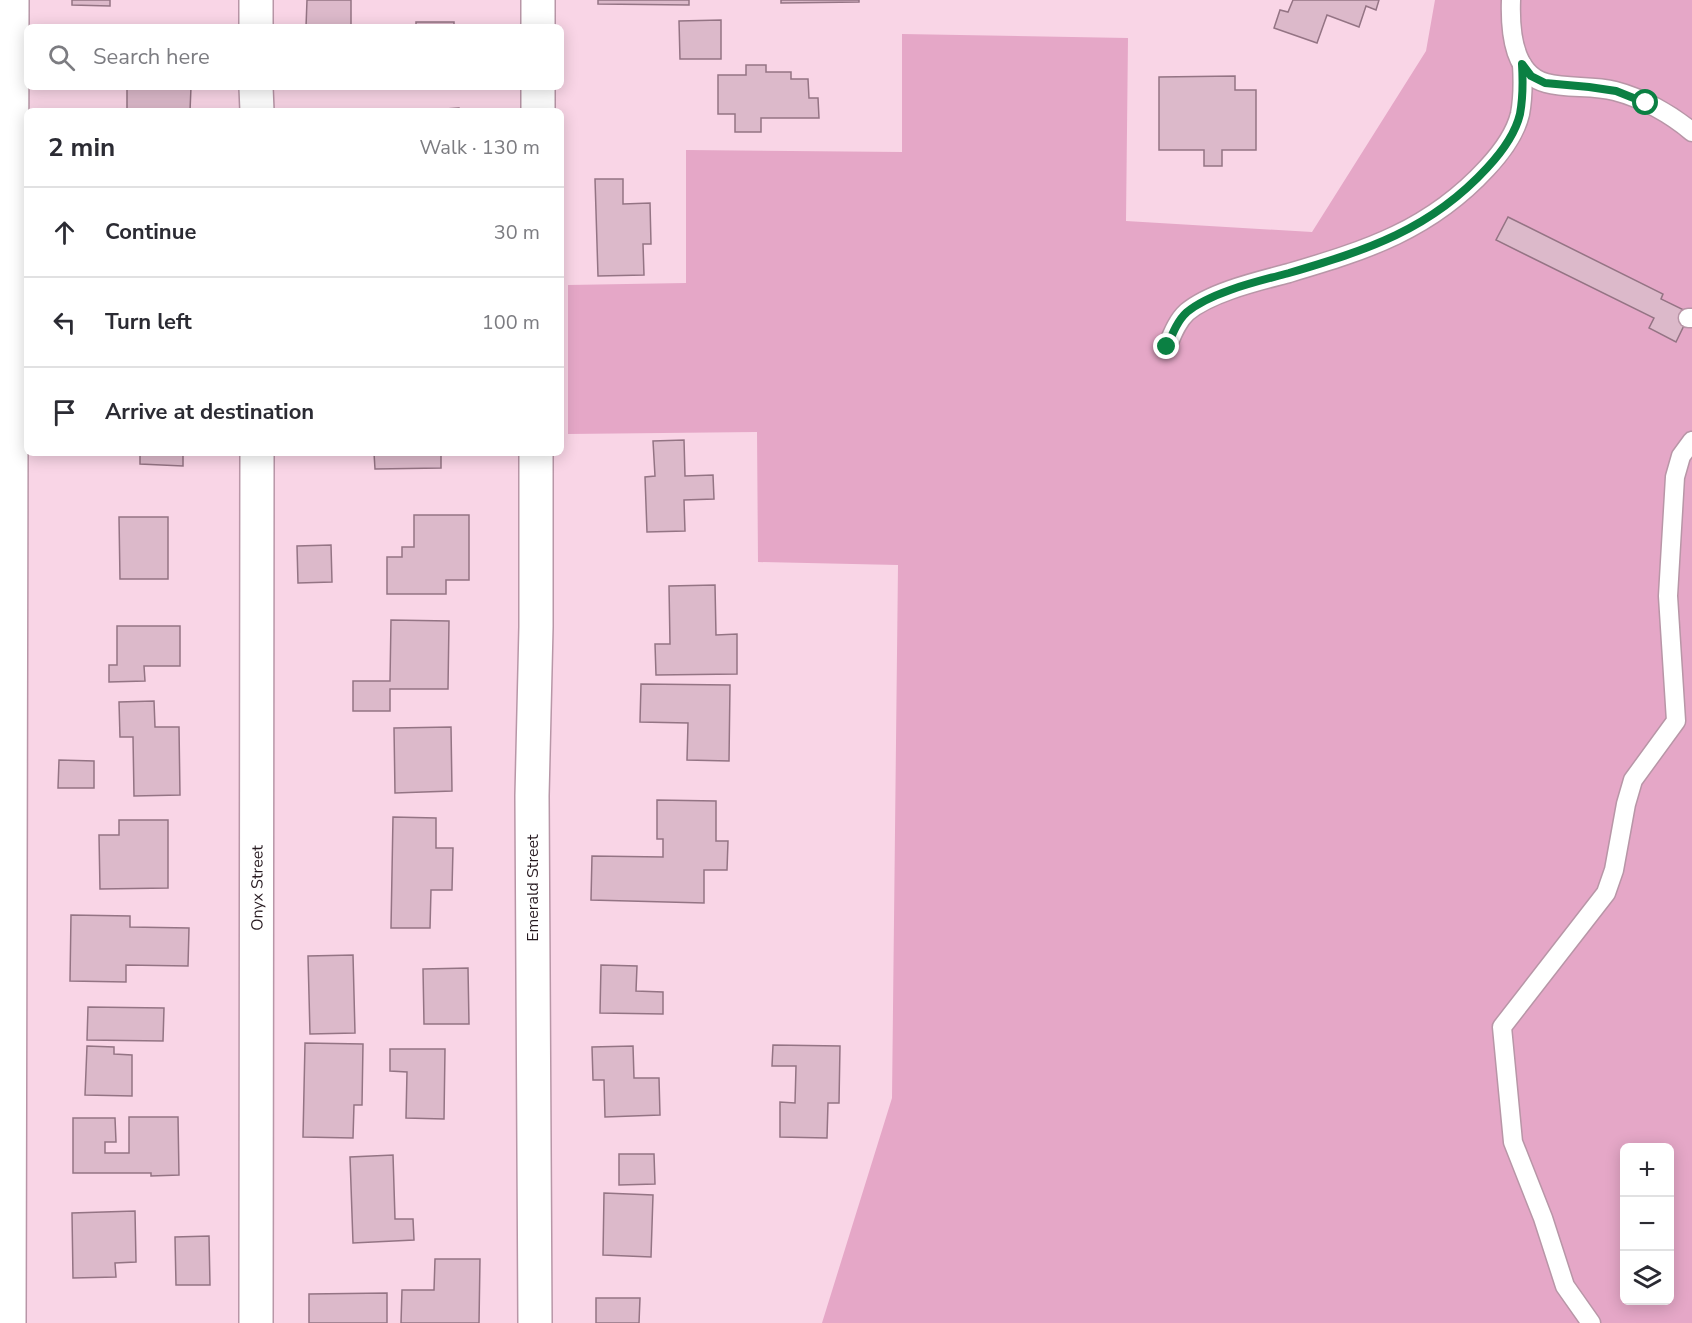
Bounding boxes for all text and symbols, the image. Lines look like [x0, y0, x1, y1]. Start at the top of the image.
search box [24, 24, 564, 90]
icon: search [45, 41, 78, 74]
text: Search here [93, 42, 210, 72]
route start [1632, 89, 1658, 115]
text: 2 min [48, 130, 115, 165]
text: Walk · 130 m [420, 134, 540, 161]
icon: ahead [48, 216, 81, 249]
text: Continue [105, 217, 196, 247]
text: 30 m [494, 219, 540, 246]
icon: left [48, 306, 81, 339]
text: Turn left [105, 307, 192, 337]
text: 100 m [482, 309, 540, 336]
route end [1153, 333, 1179, 359]
icon: arrive [48, 396, 81, 429]
text: Arrive at destination [105, 397, 314, 427]
street label: Emerald Street [522, 834, 544, 942]
street label: Onyx Street [246, 845, 269, 931]
map controls [1620, 1143, 1674, 1305]
button: + [1620, 1143, 1674, 1197]
button: − [1620, 1197, 1674, 1251]
button: layers [1620, 1251, 1674, 1305]

